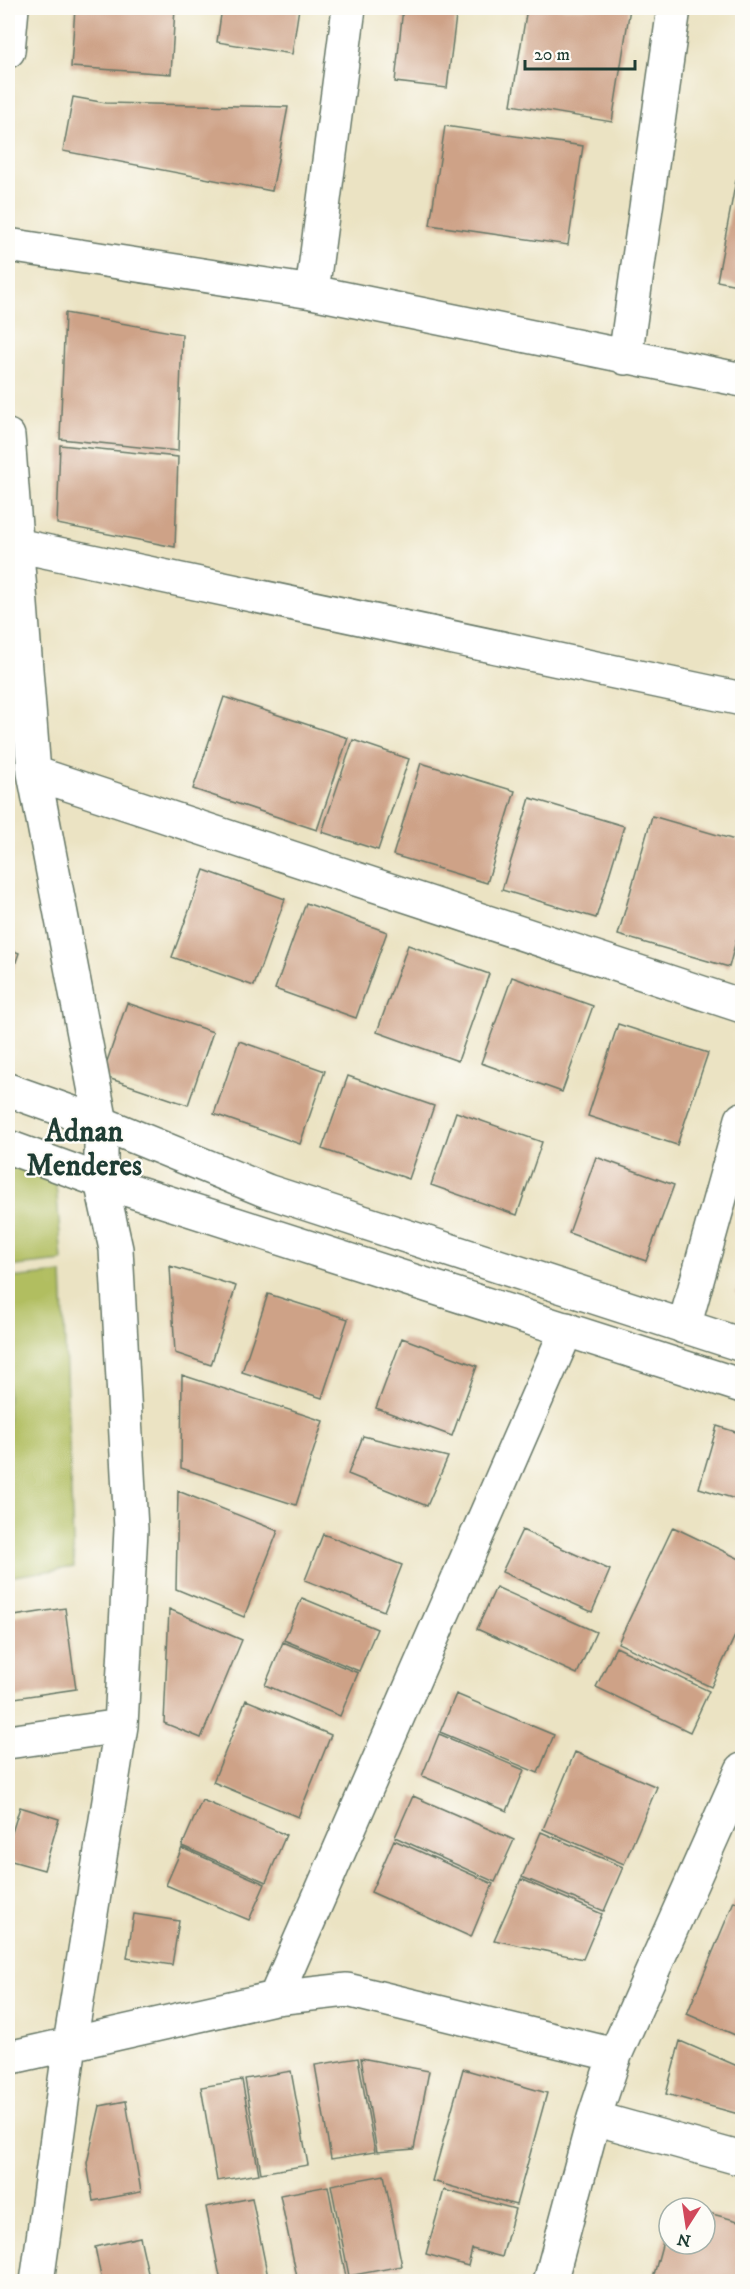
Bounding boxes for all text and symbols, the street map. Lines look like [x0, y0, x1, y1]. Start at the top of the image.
scale bar [525, 33, 634, 71]
text: 20 m [534, 44, 570, 66]
district label: Adnan Menderes [26, 1114, 142, 1185]
north arrow [657, 2196, 717, 2256]
text: N [676, 2229, 693, 2251]

